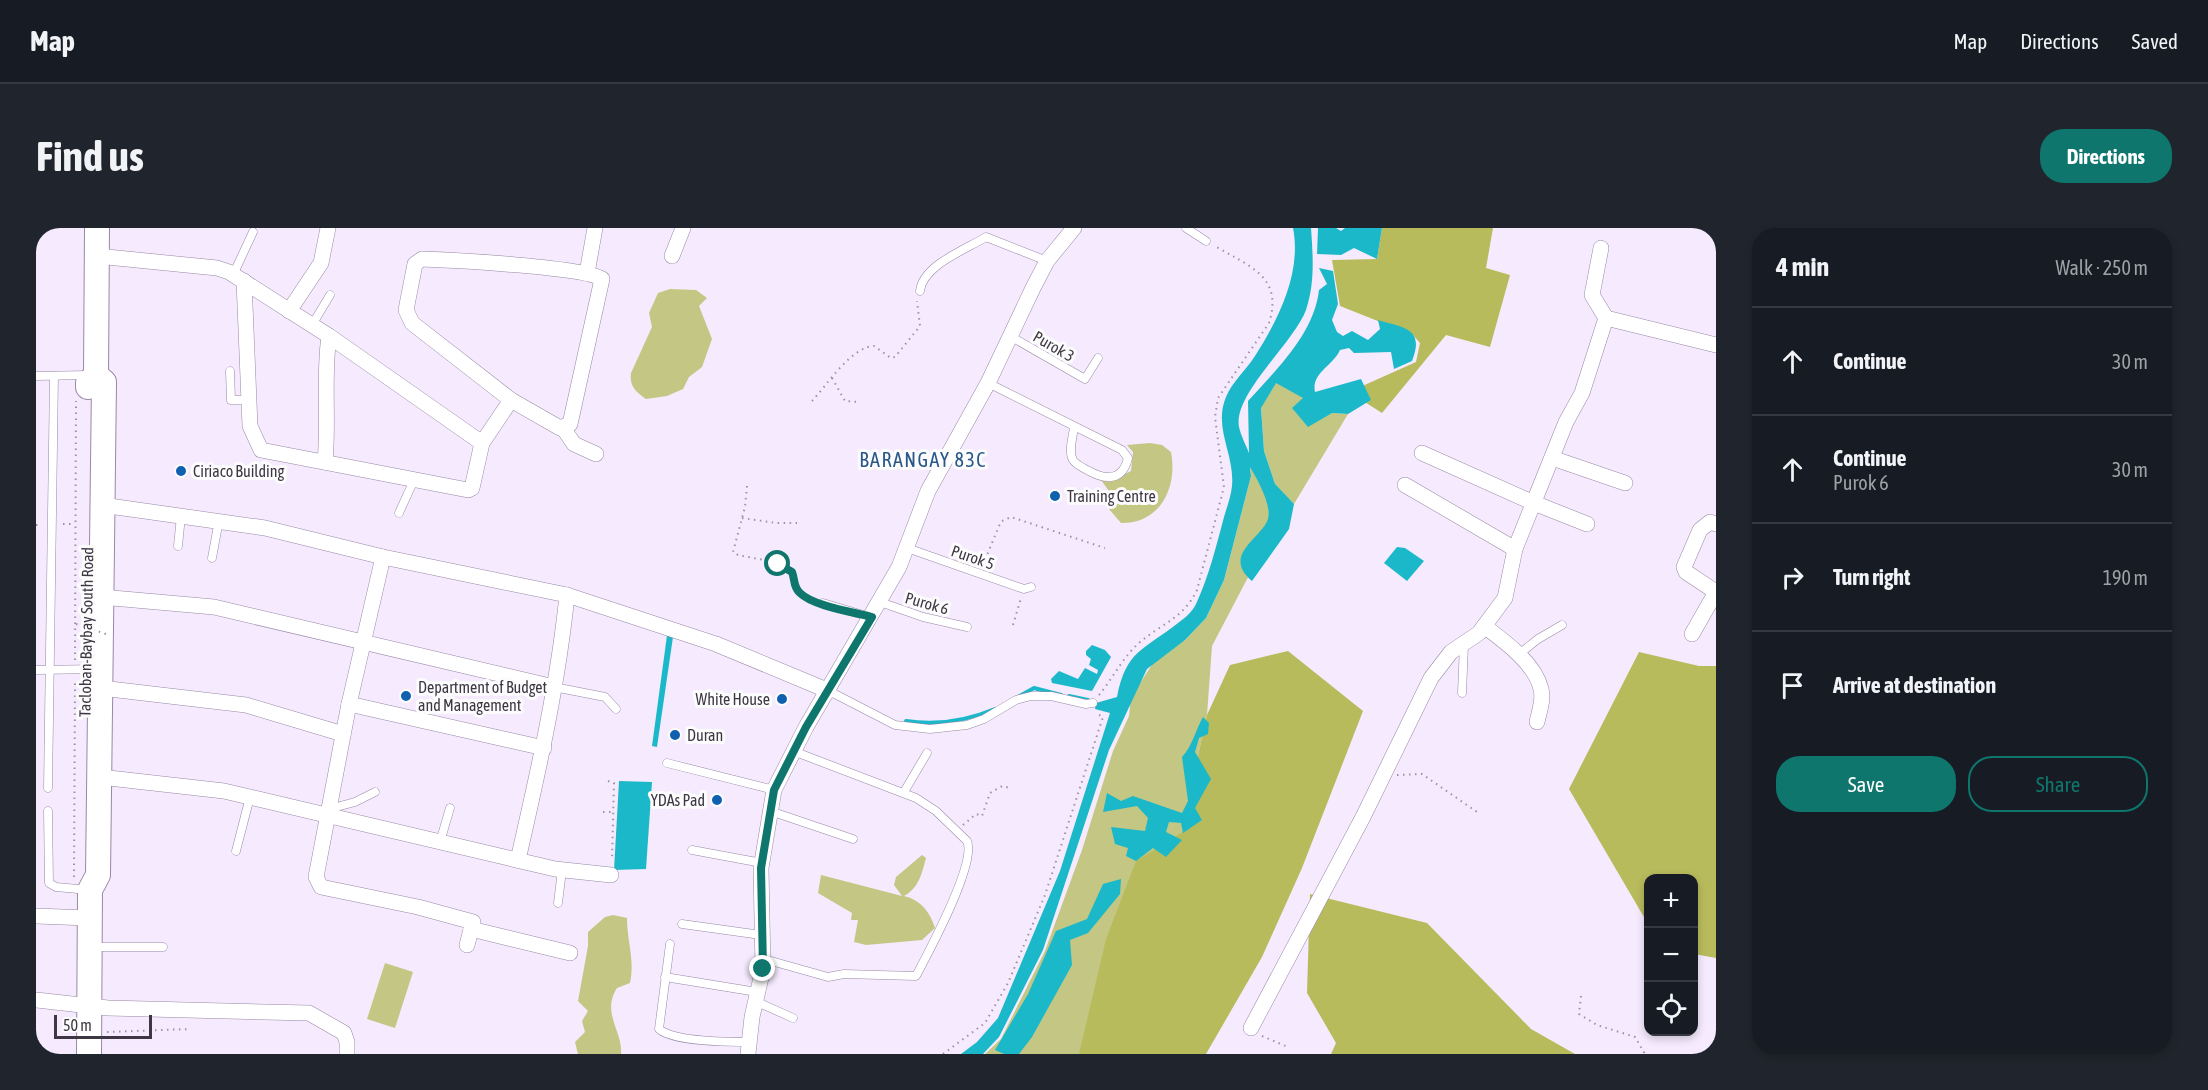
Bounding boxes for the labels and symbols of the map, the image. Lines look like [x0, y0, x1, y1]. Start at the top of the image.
street label: Purok 3 [1030, 327, 1078, 365]
district label: BARANGAY 83C [859, 448, 987, 471]
place label: Ciriaco Building [193, 462, 284, 481]
marker: Ciriaco Building [174, 464, 188, 478]
place label: Training Centre [1067, 487, 1156, 506]
marker: Training Centre [1048, 489, 1062, 503]
street label: Purok 5 [949, 541, 997, 573]
street label: Tacloban-Baybay South Road [76, 547, 97, 717]
route start [764, 550, 790, 576]
street label: Purok 6 [903, 588, 951, 618]
place label: Department of Budget and Management [418, 678, 548, 715]
marker: Department of Budget and Management [399, 689, 413, 703]
place label: White House [696, 690, 770, 708]
marker: White House [775, 692, 789, 706]
place label: Duran [687, 726, 723, 744]
marker: Duran [668, 728, 682, 742]
place label: YDAs Pad [651, 791, 705, 809]
marker: YDAs Pad [710, 793, 724, 807]
route end [749, 955, 775, 981]
scale bar [54, 1012, 152, 1040]

